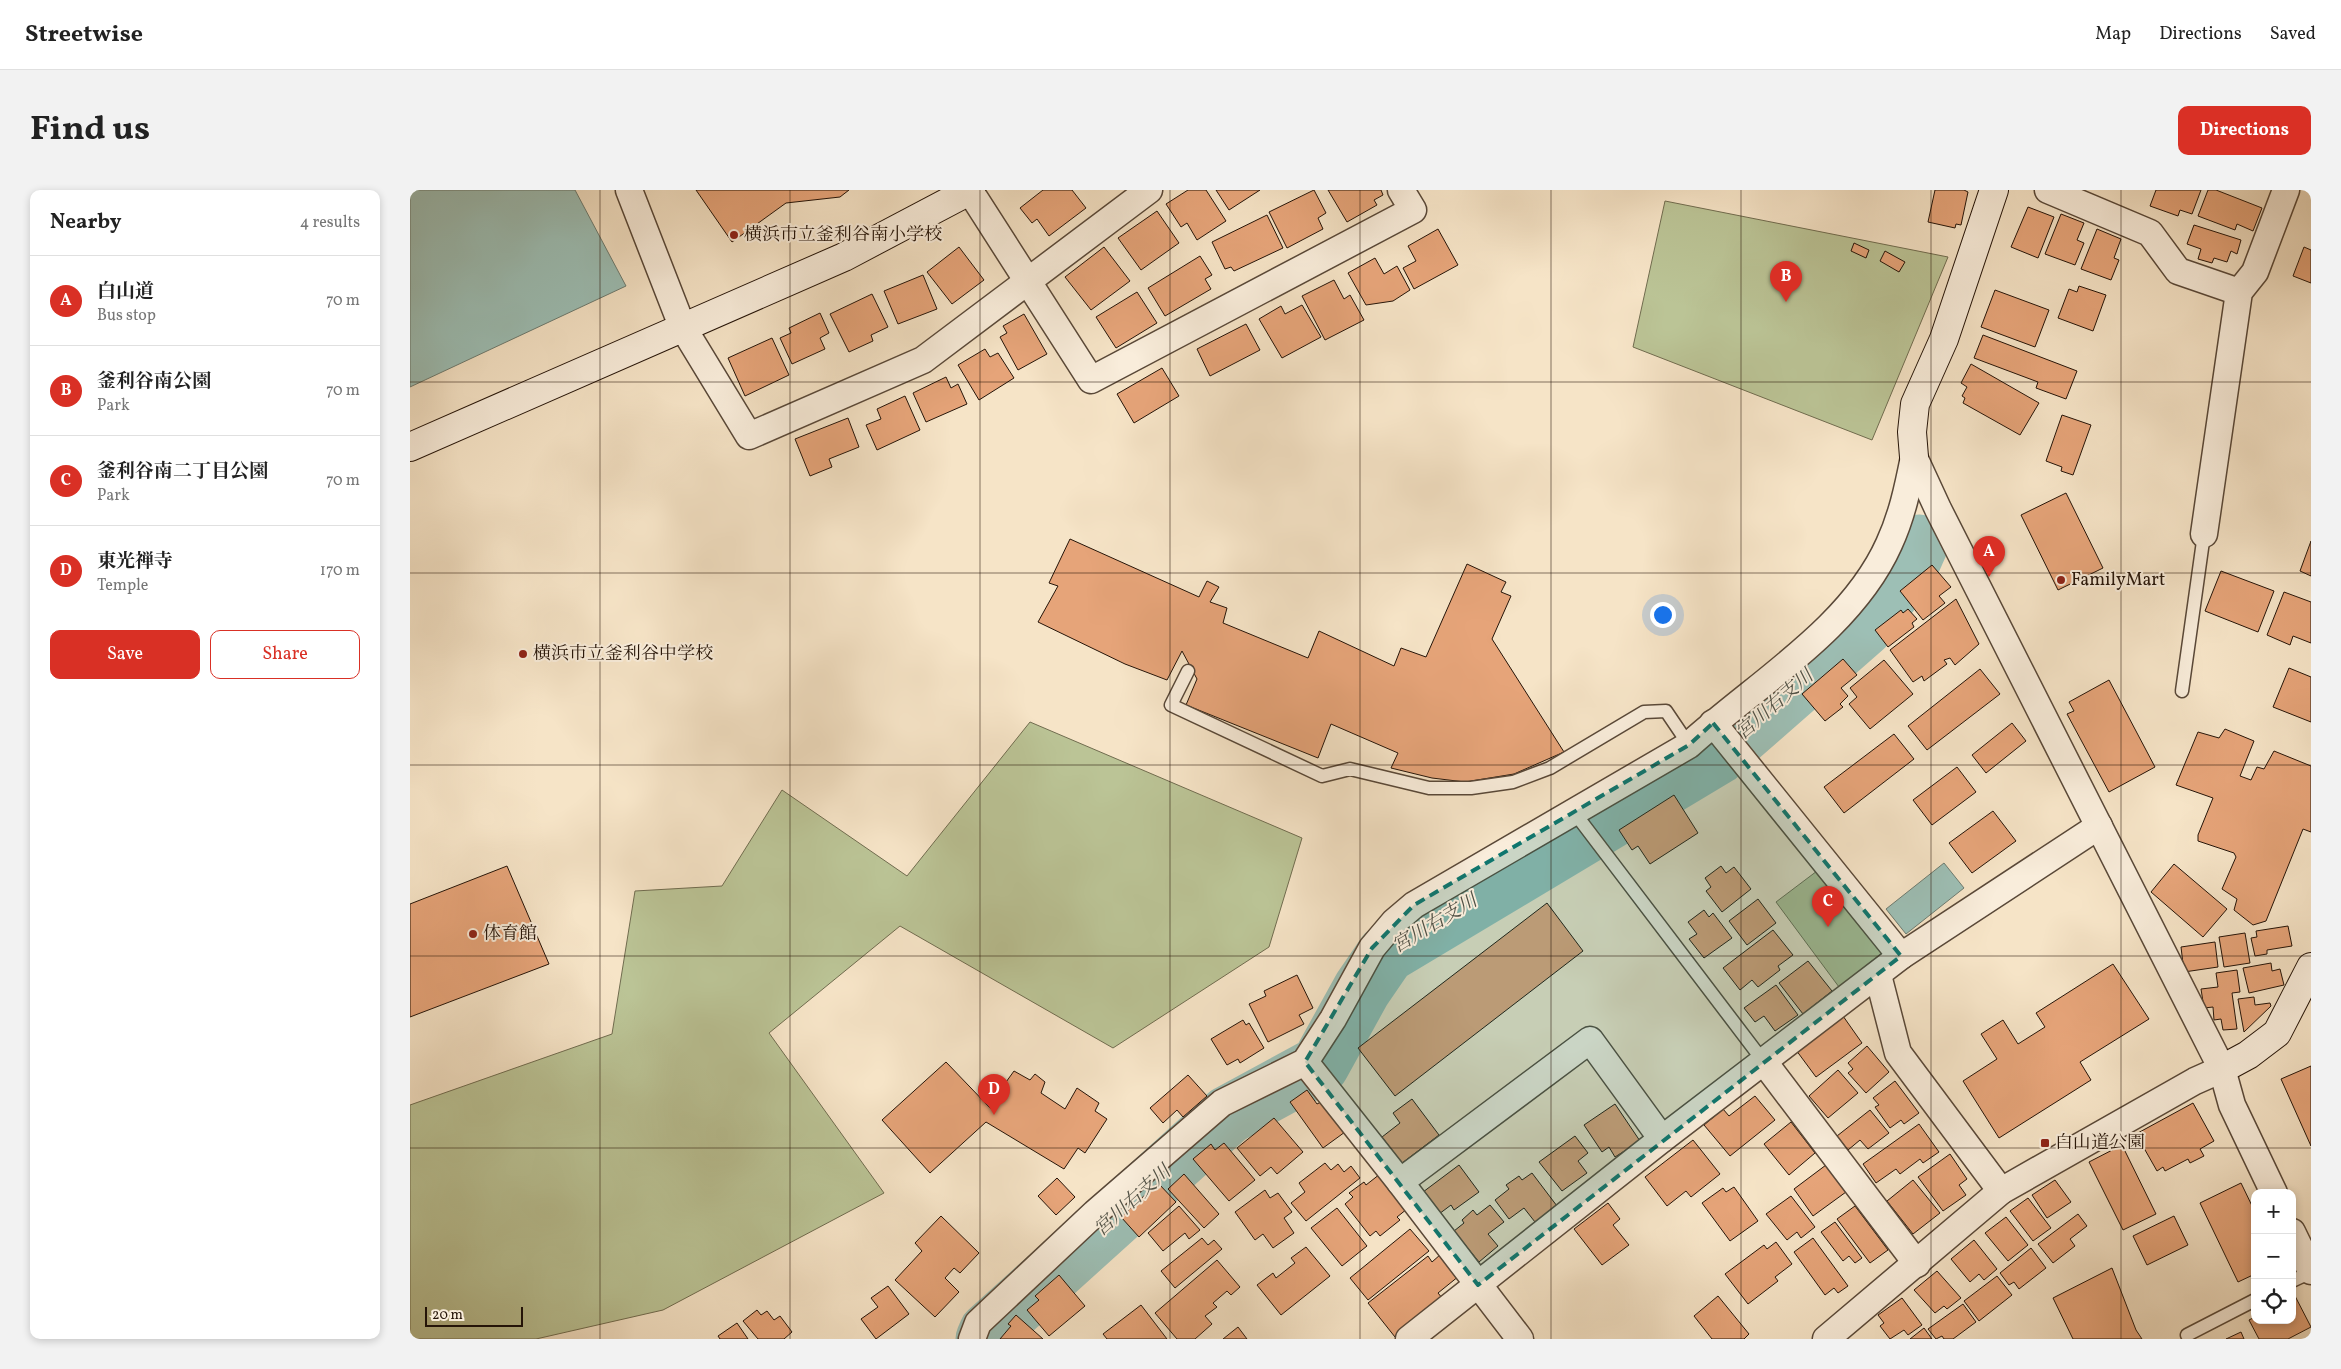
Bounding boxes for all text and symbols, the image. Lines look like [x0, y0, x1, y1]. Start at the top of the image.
text: Streetwise [25, 18, 143, 52]
text: Map [2095, 22, 2131, 47]
text: Directions [2159, 22, 2242, 47]
text: Saved [2270, 22, 2316, 47]
text: Find us [30, 106, 150, 154]
button: Directions [2178, 106, 2311, 155]
text: Nearby [50, 208, 121, 237]
text: 4 results [300, 212, 360, 234]
place label: 横浜市立釜利谷南小学校 [744, 223, 942, 248]
marker: 横浜市立釜利谷南小学校 [728, 229, 740, 241]
pin: B [1770, 261, 1802, 302]
text: 白山道 [97, 279, 154, 305]
text: A [60, 290, 72, 312]
text: 70 m [326, 290, 360, 312]
text: Bus stop [97, 305, 156, 327]
text: 釜利谷南公園 [97, 369, 211, 395]
text: B [61, 380, 71, 402]
text: 70 m [326, 380, 360, 402]
text: Park [97, 395, 130, 417]
text: 釜利谷南二丁目公園 [97, 459, 268, 485]
text: C [61, 470, 71, 492]
text: 70 m [326, 470, 360, 492]
text: Park [97, 485, 130, 507]
pin: A [1973, 536, 2005, 577]
text: 東光禅寺 [97, 549, 173, 575]
text: D [60, 560, 72, 582]
text: 170 m [320, 560, 360, 582]
place label: FamilyMart [2071, 568, 2165, 593]
marker: FamilyMart [2055, 574, 2067, 586]
text: Temple [97, 575, 148, 597]
your location [1650, 602, 1676, 628]
button: Save [50, 630, 200, 679]
button: Share [210, 630, 360, 679]
place label: 横浜市立釜利谷中学校 [533, 642, 713, 667]
marker: 横浜市立釜利谷中学校 [517, 648, 529, 660]
water label: 宮川右支川 [1731, 663, 1821, 746]
pin: C [1812, 886, 1844, 927]
water label: 宮川右支川 [1388, 887, 1484, 960]
place label: 体育館 [483, 922, 537, 947]
marker: 体育館 [467, 928, 479, 940]
pin: D [978, 1074, 1010, 1115]
place label: 白山道公園 [2055, 1131, 2145, 1156]
marker: 白山道公園 [2039, 1137, 2051, 1149]
water label: 宮川右支川 [1089, 1158, 1178, 1242]
map controls [2251, 1189, 2296, 1324]
button: + [2251, 1189, 2296, 1234]
button: − [2251, 1234, 2296, 1279]
button: locate [2251, 1279, 2296, 1324]
scale bar [425, 1304, 522, 1327]
text: 20 m [432, 1306, 463, 1325]

